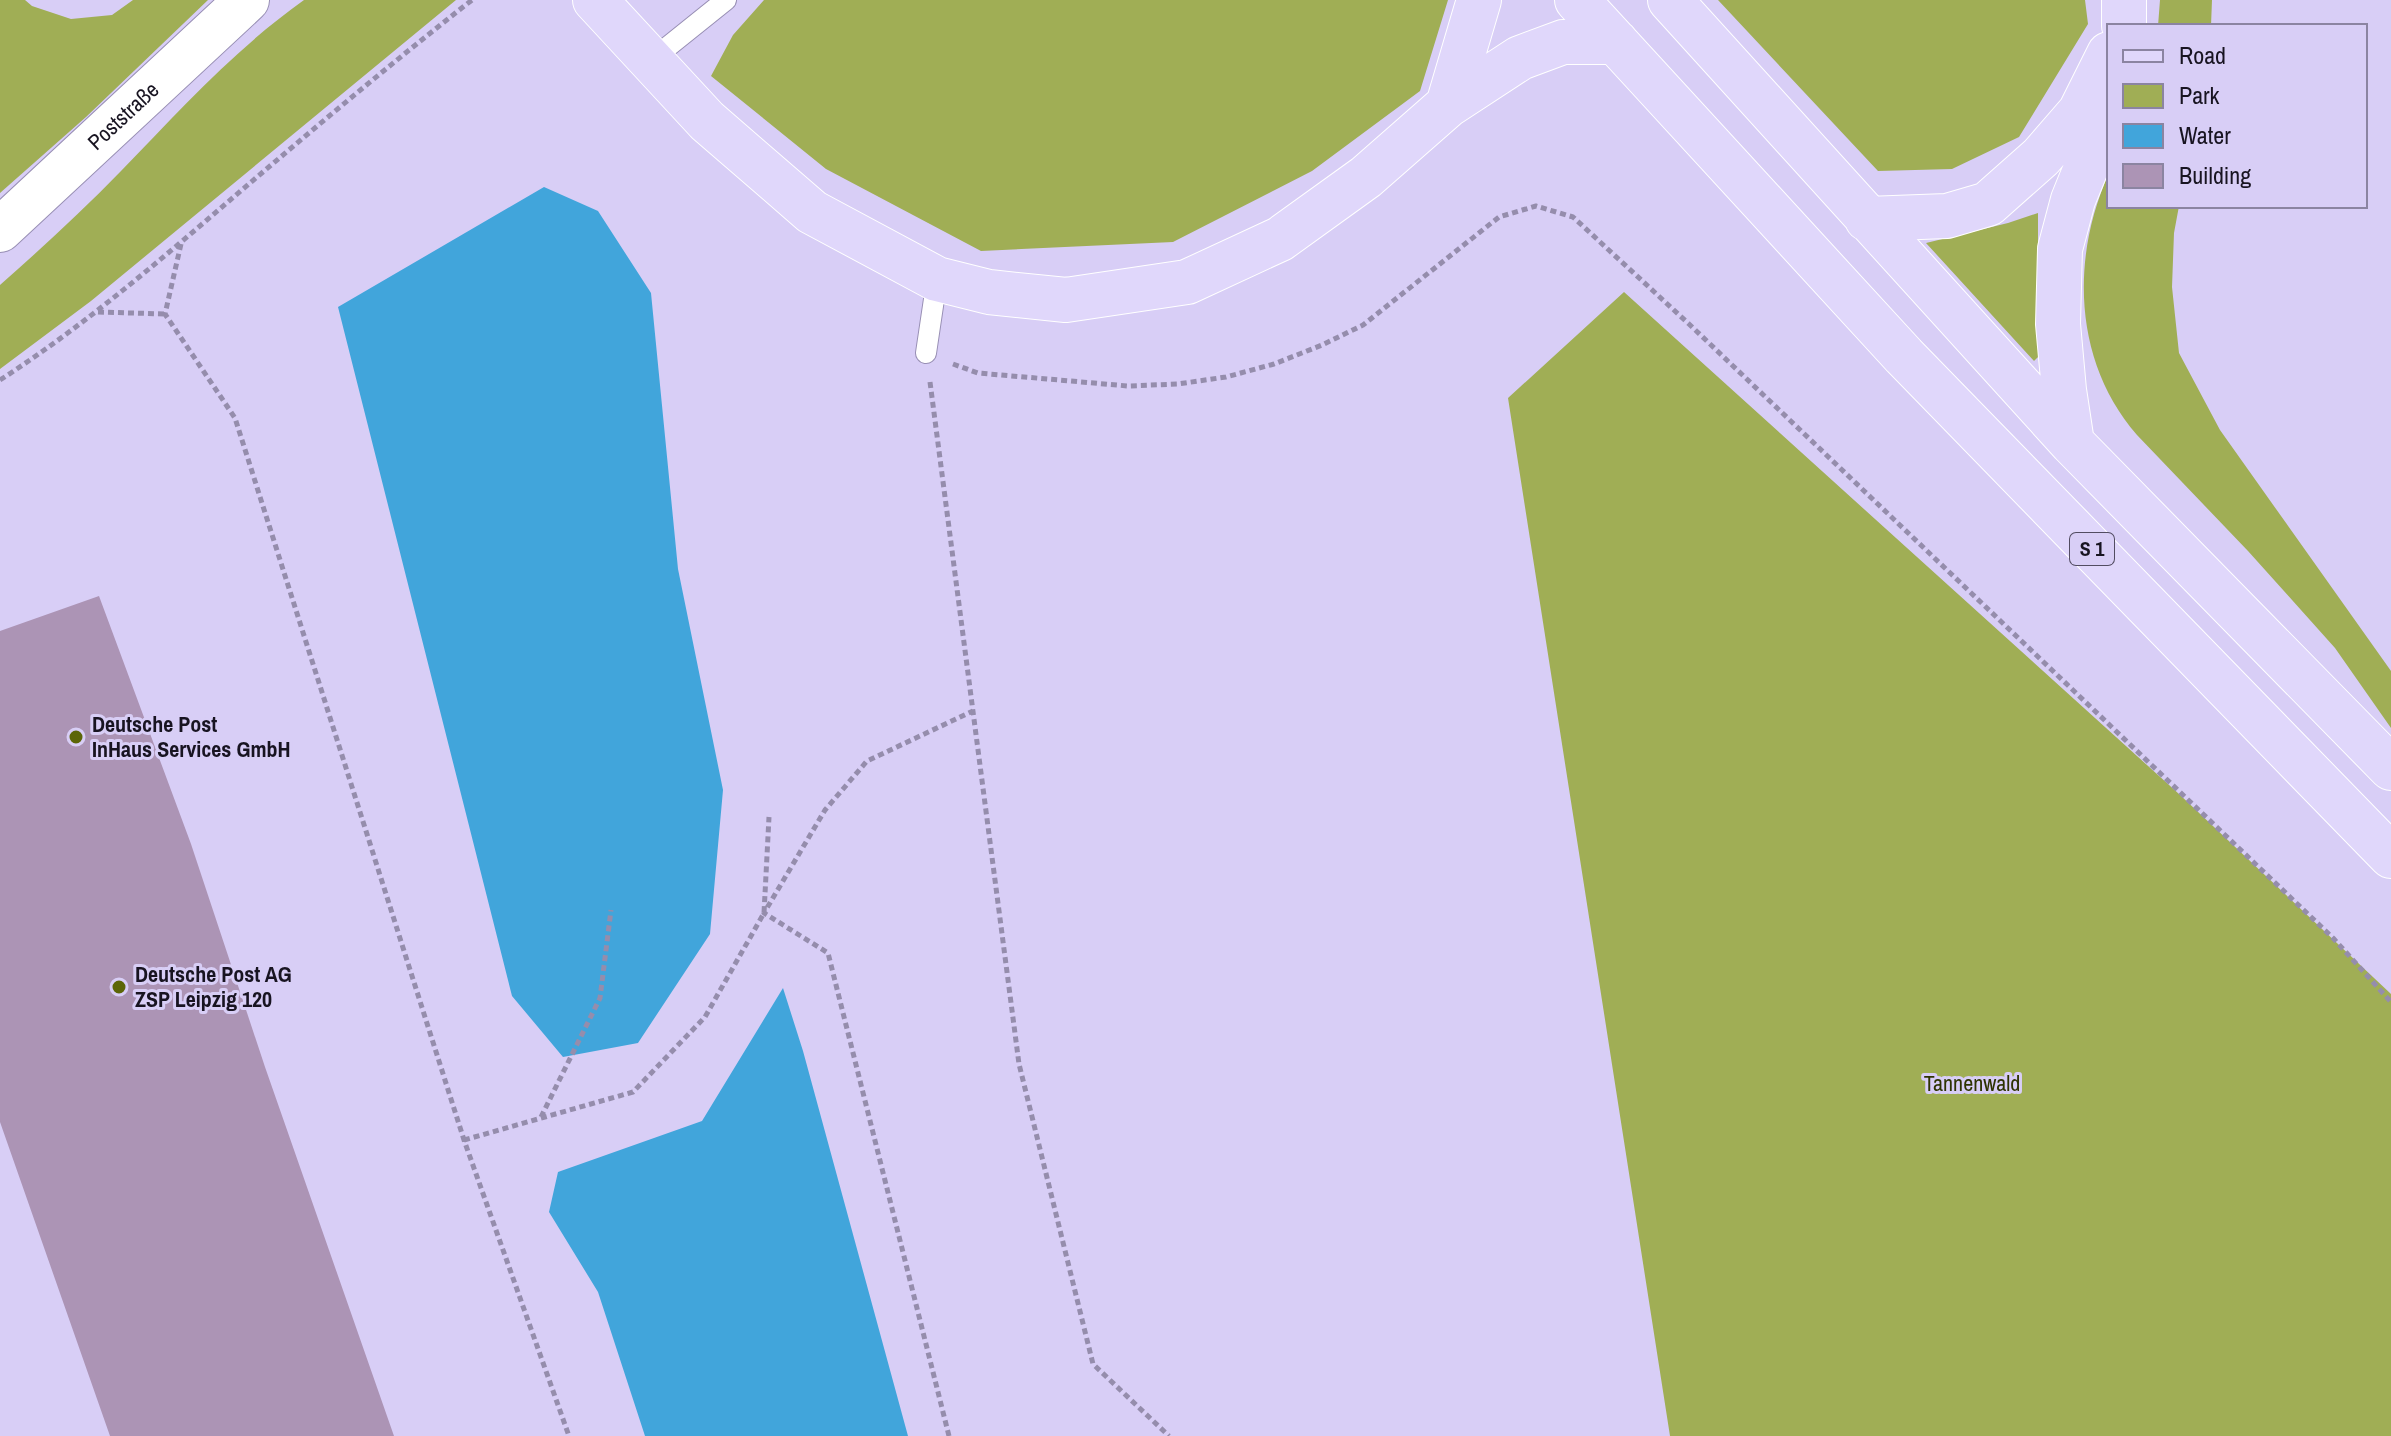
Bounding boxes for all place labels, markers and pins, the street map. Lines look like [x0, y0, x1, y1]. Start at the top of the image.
place label: Deutsche Post InHaus Services GmbH [92, 709, 291, 764]
marker: Deutsche Post InHaus Services GmbH [67, 728, 85, 746]
place label: Deutsche Post AG ZSP Leipzig 120 [135, 959, 292, 1014]
marker: Deutsche Post AG ZSP Leipzig 120 [110, 978, 128, 996]

